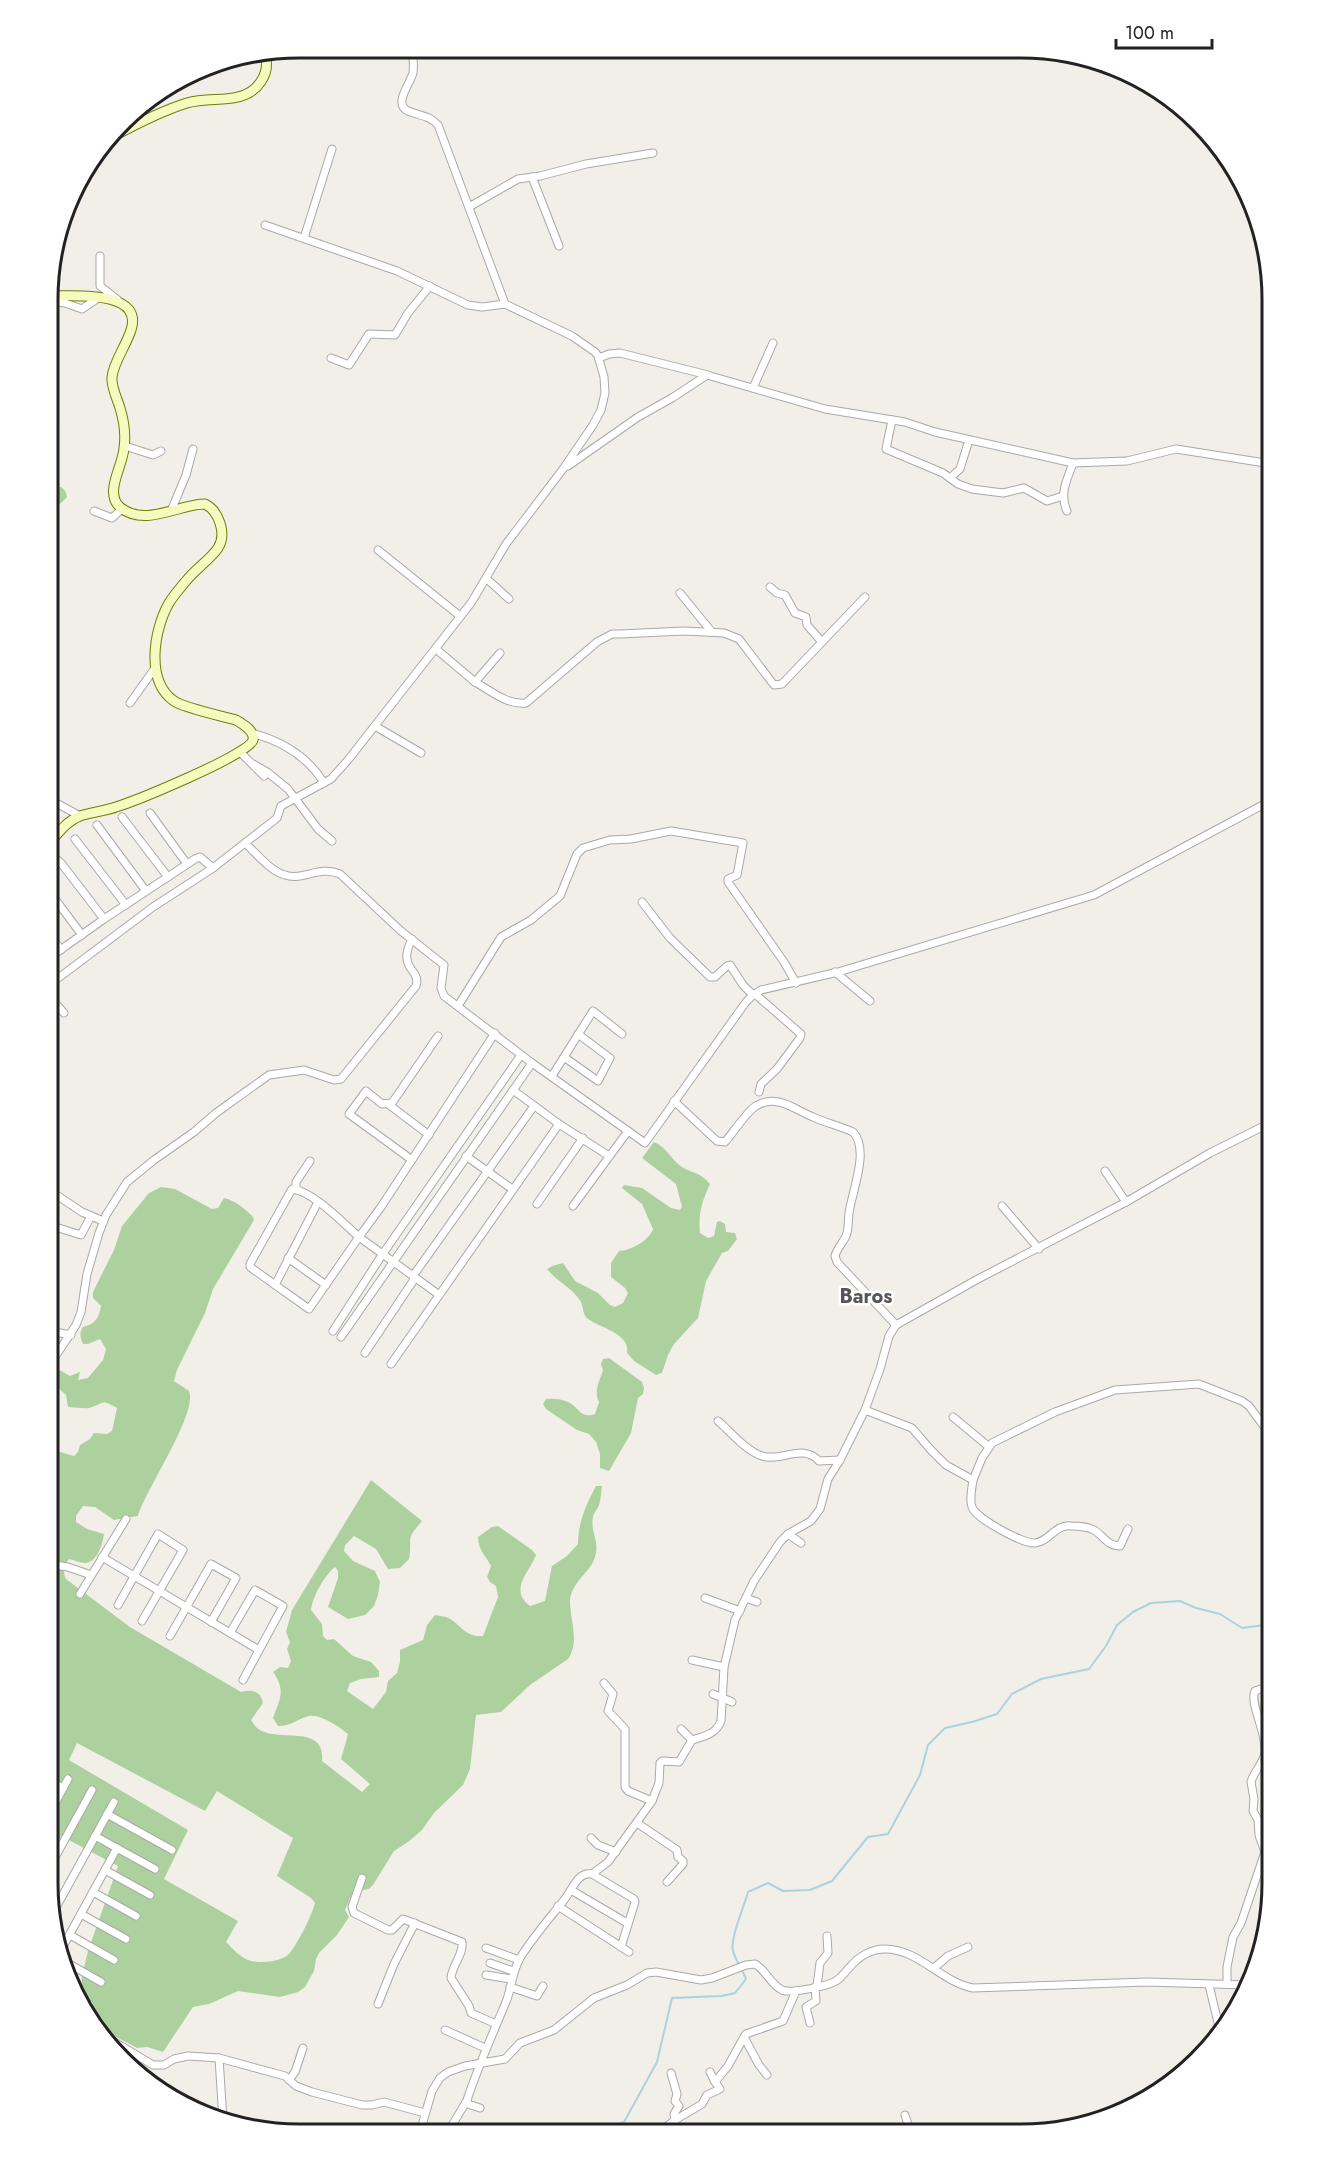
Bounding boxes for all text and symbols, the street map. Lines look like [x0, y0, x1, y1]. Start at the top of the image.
scale bar [1116, 12, 1212, 50]
text: 100 m [1125, 20, 1174, 46]
district label: Baros [840, 1282, 892, 1311]

